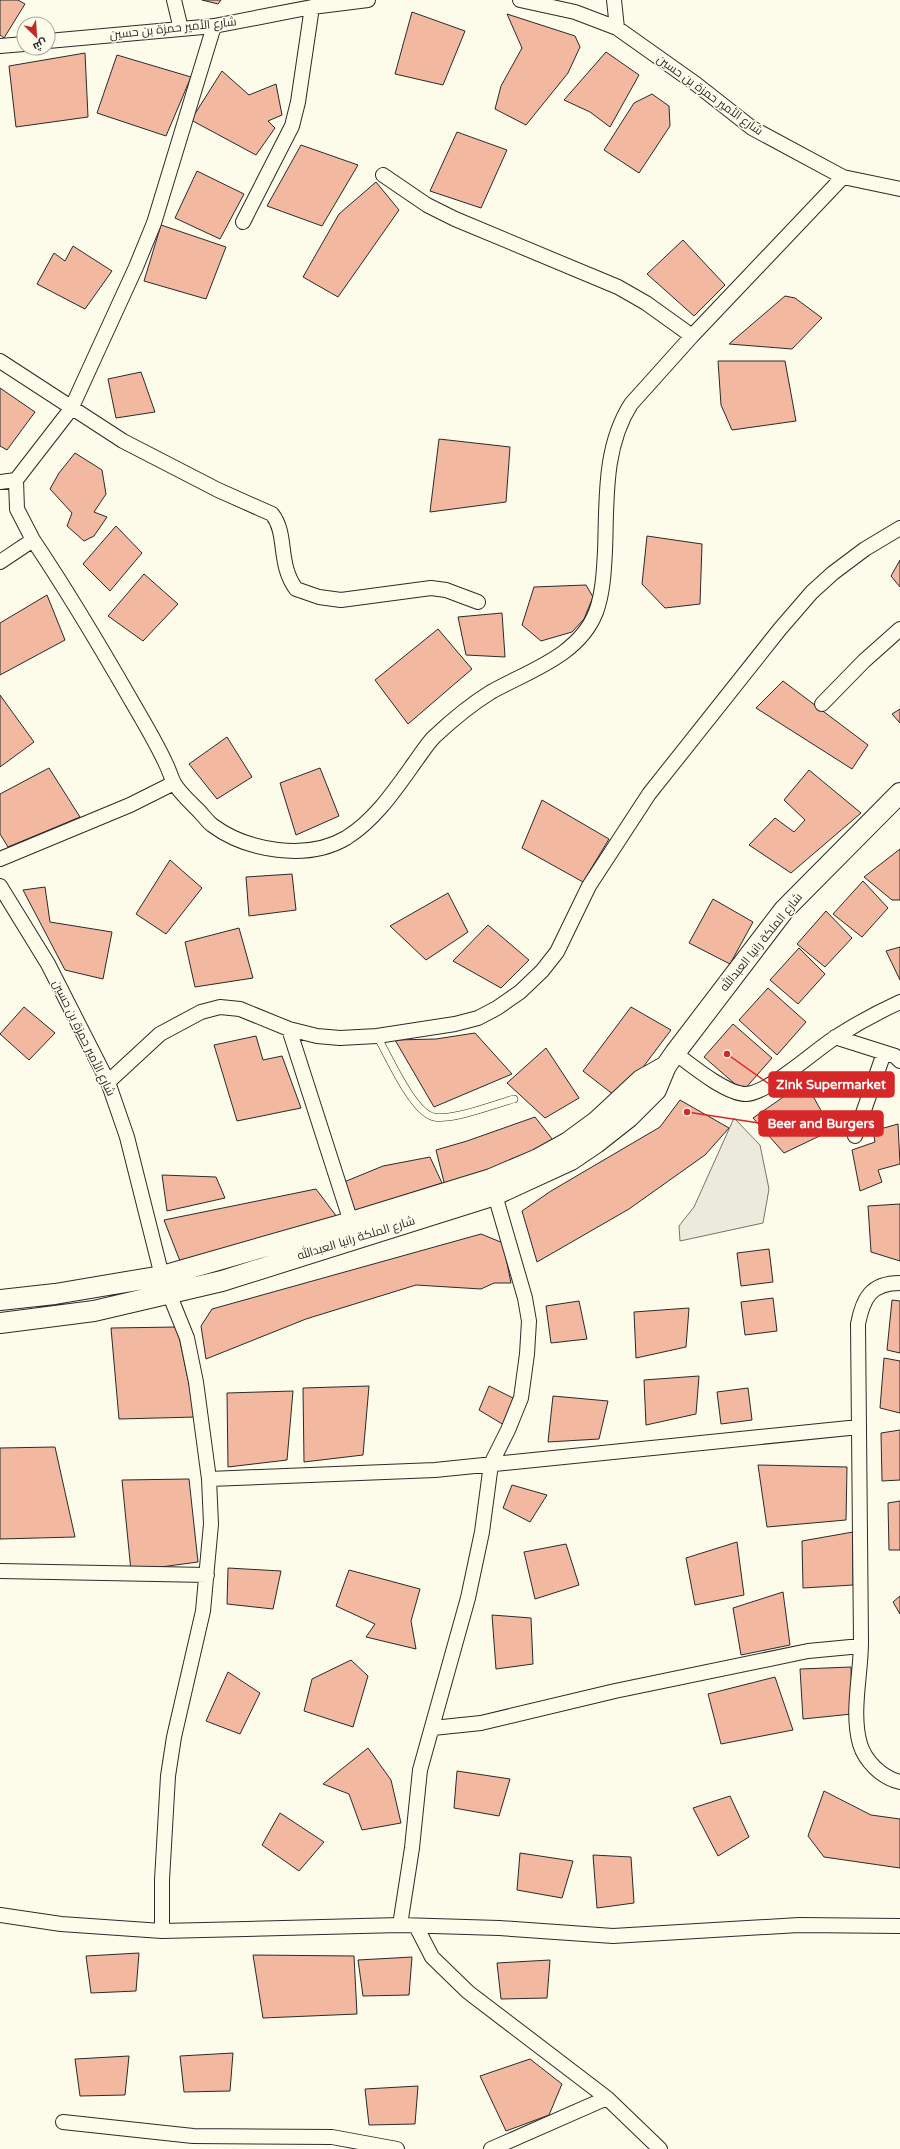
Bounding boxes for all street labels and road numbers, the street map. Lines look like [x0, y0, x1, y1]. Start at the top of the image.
street label: شارع الأمير حمزة بن حسين [109, 14, 237, 43]
street label: شارع الأمير حمزة بن حسين [654, 52, 766, 139]
street label: شارع الملكة رانيا العبدالله [716, 889, 806, 995]
street label: شارع الأمير حمزة بن حسين [49, 978, 118, 1099]
street label: شارع الملكة رانيا العبدالله [295, 1212, 417, 1264]

